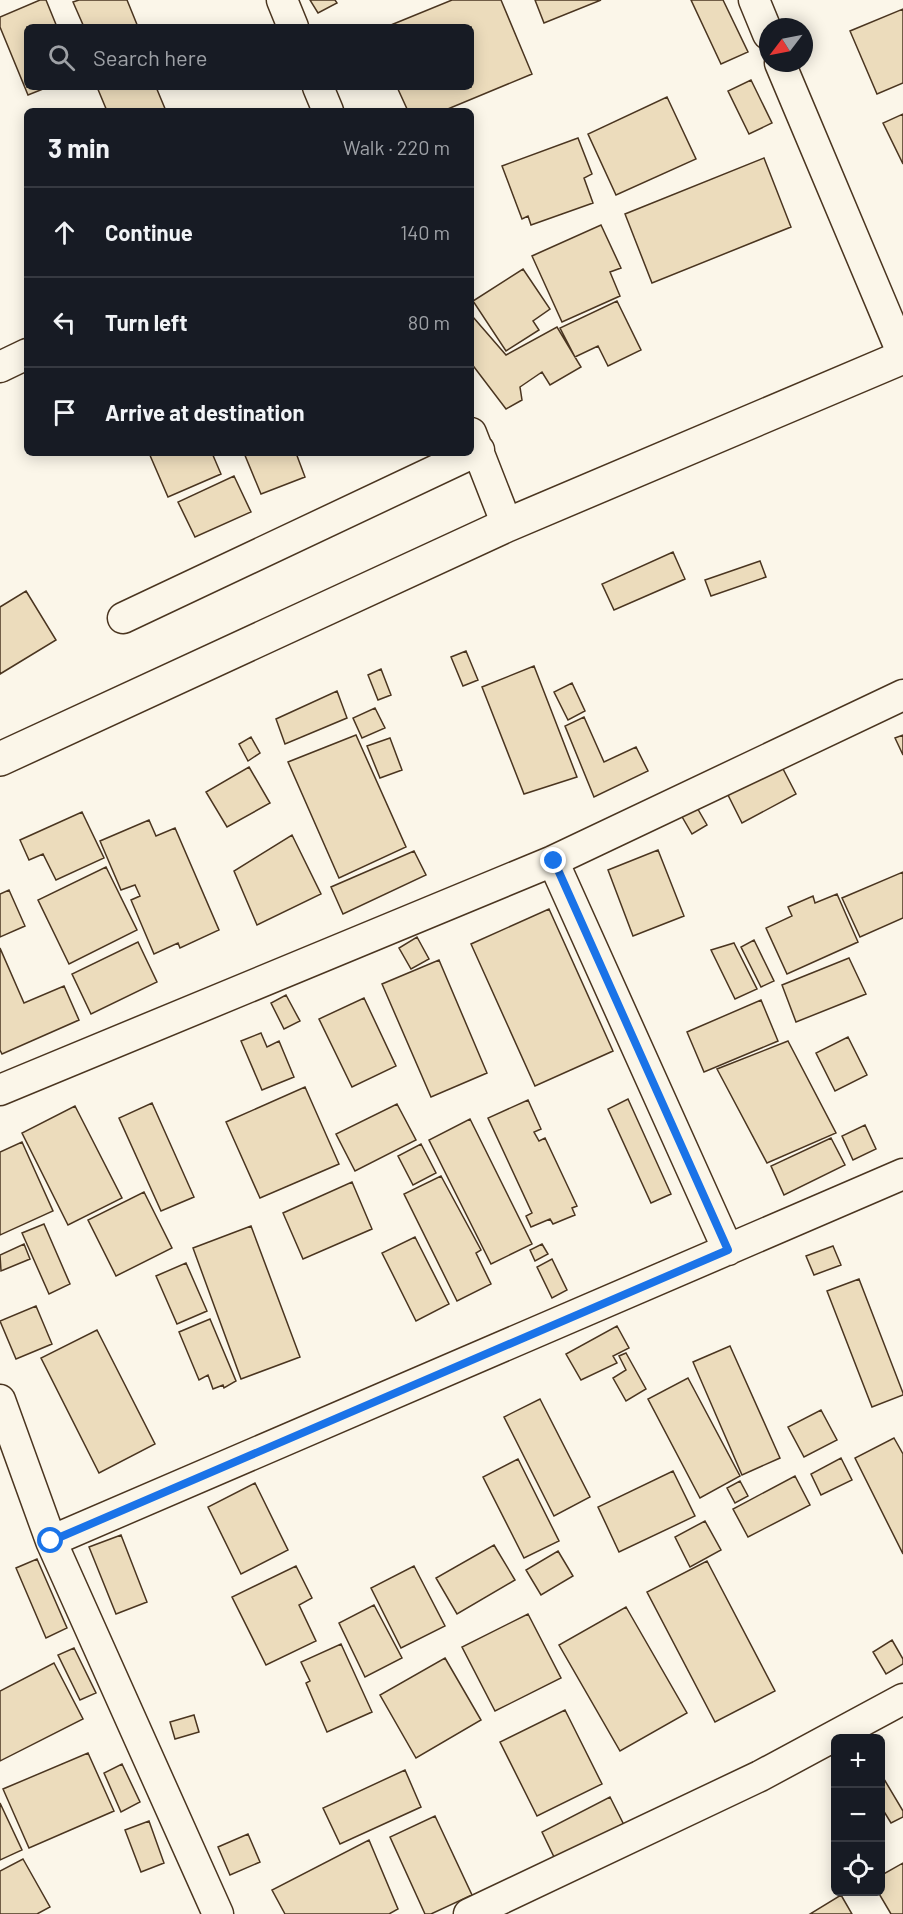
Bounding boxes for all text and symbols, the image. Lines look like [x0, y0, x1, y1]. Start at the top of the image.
north arrow [759, 18, 813, 72]
search box [24, 24, 474, 90]
icon: search [45, 41, 78, 74]
text: Search here [93, 44, 207, 70]
text: 3 min [48, 132, 110, 163]
text: Walk · 220 m [343, 135, 450, 159]
icon: ahead [48, 216, 81, 249]
text: Continue [105, 219, 193, 245]
text: 140 m [400, 220, 450, 244]
icon: left [48, 306, 81, 339]
text: Turn left [105, 309, 188, 335]
text: 80 m [408, 310, 450, 334]
icon: arrive [48, 396, 81, 429]
text: Arrive at destination [105, 399, 304, 425]
route end [540, 847, 566, 873]
route start [37, 1527, 63, 1553]
map controls [831, 1734, 885, 1896]
button: + [831, 1734, 885, 1788]
button: − [831, 1788, 885, 1842]
button: locate [831, 1842, 885, 1896]

